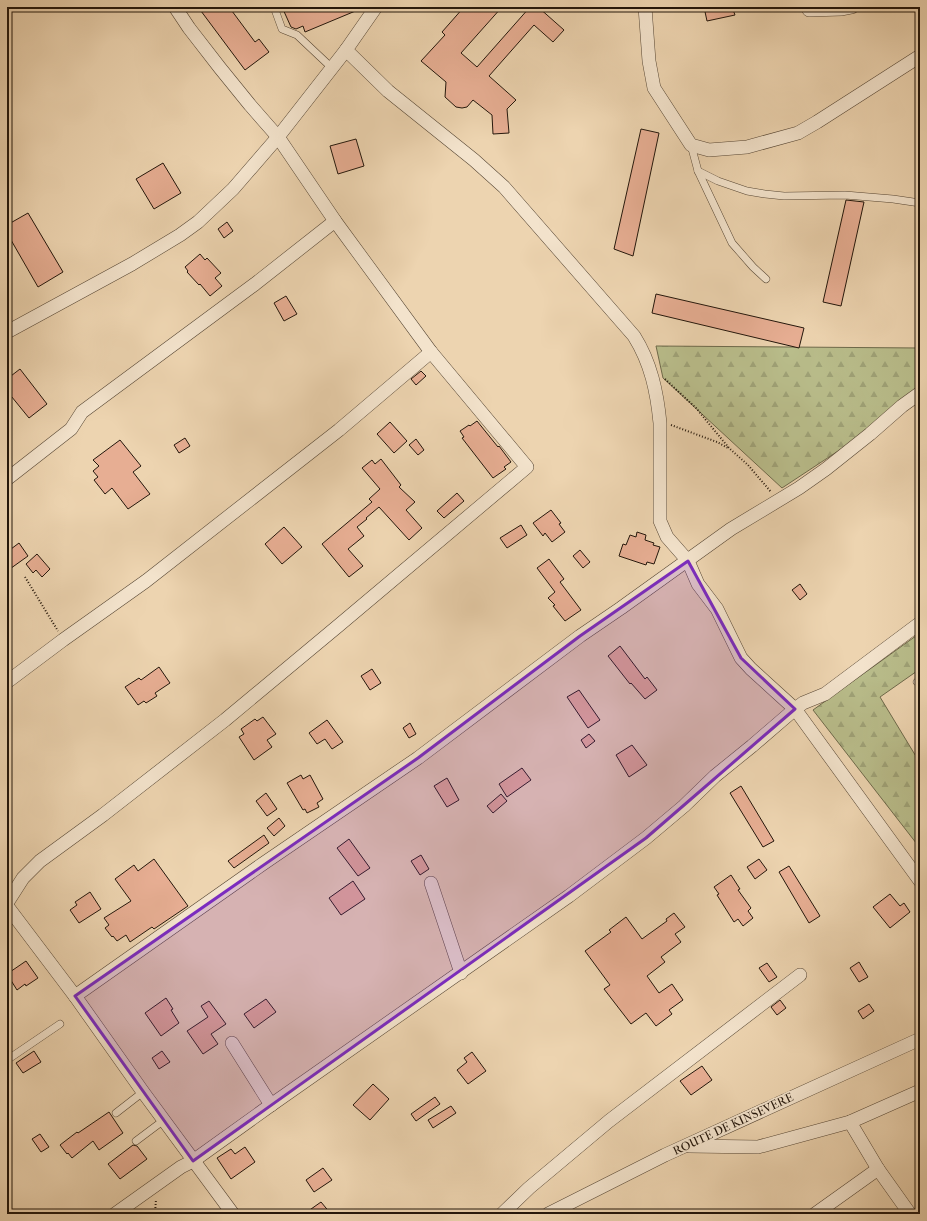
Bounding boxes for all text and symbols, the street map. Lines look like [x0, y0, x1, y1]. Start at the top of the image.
street label: ROUTE DE KINSEVERE [671, 1090, 795, 1158]

